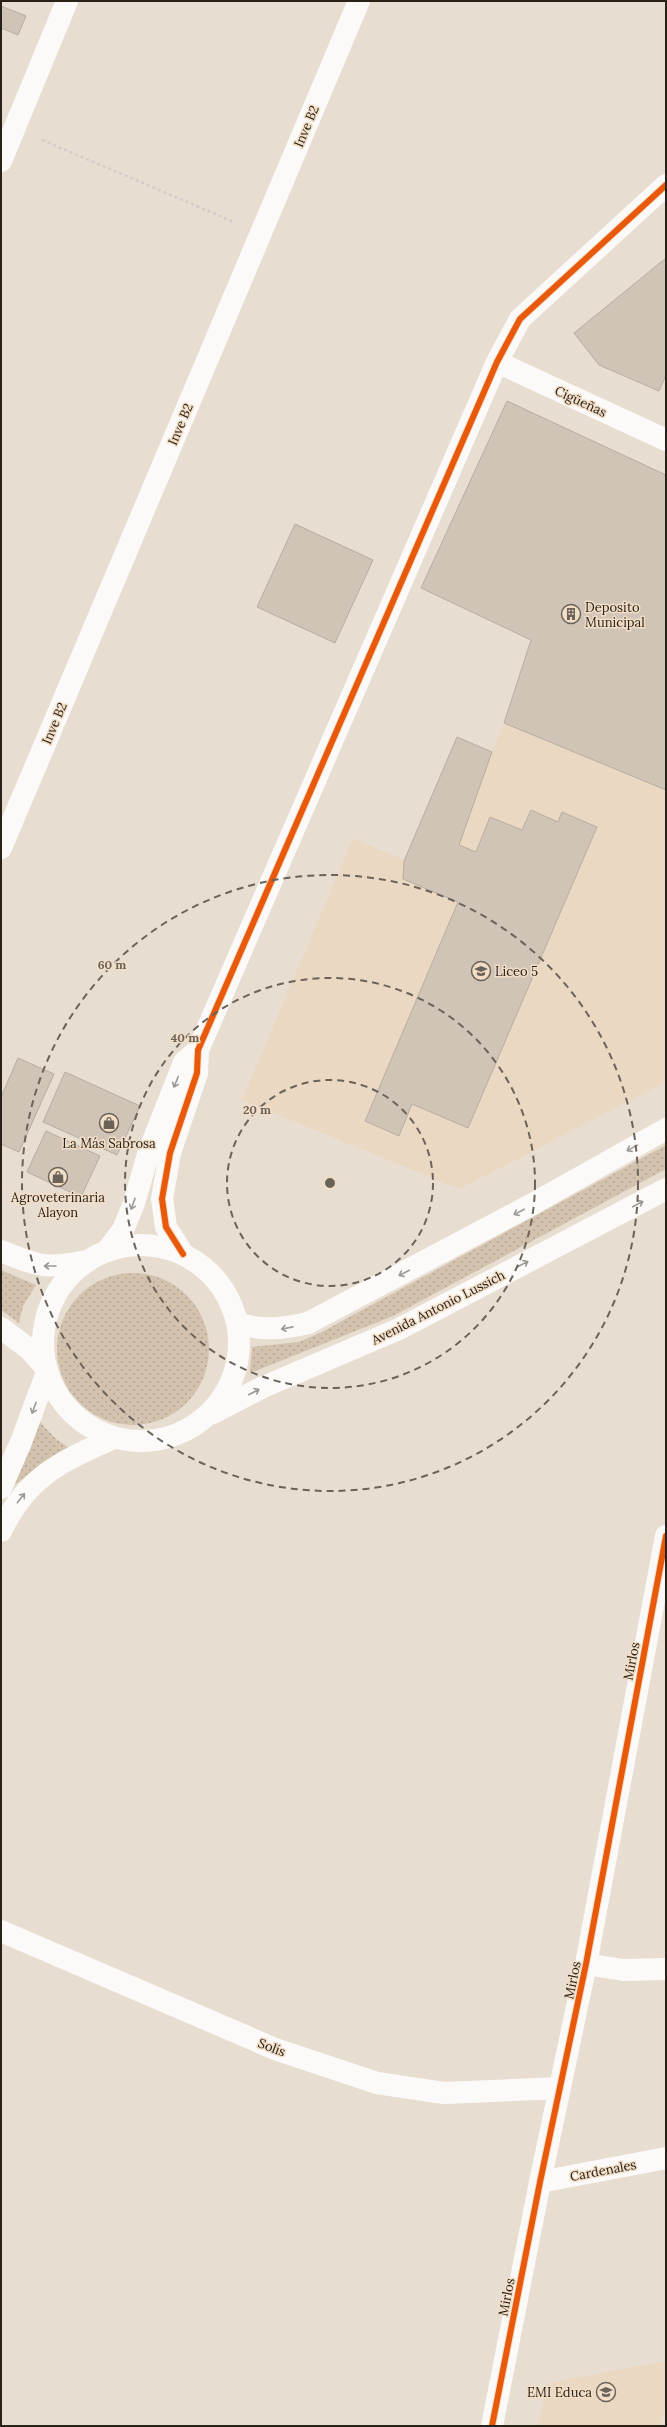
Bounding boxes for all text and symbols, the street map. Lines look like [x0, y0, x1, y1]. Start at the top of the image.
street label: Inve B2 [290, 103, 323, 150]
street label: Cigüeñas [552, 382, 609, 421]
street label: Inve B2 [164, 401, 197, 448]
place label: Deposito Municipal [585, 599, 645, 631]
building icon: Deposito Municipal [560, 603, 582, 625]
street label: Inve B2 [38, 700, 71, 747]
text: 60 m [98, 957, 126, 972]
school or university icon: Liceo 5 [470, 960, 492, 982]
place label: Liceo 5 [495, 963, 538, 980]
text: 40 m [171, 1030, 199, 1045]
one-way arrow [172, 1075, 180, 1087]
text: 20 m [243, 1102, 271, 1117]
shop icon: La Más Sabrosa [98, 1112, 120, 1134]
place label: La Más Sabrosa [62, 1135, 156, 1152]
one-way arrow [626, 1145, 638, 1152]
shop icon: Agroveterinaria Alayon [47, 1166, 69, 1188]
centre of rings [323, 1176, 337, 1190]
place label: Agroveterinaria Alayon [10, 1189, 105, 1221]
one-way arrow [129, 1198, 137, 1210]
one-way arrow [632, 1200, 644, 1207]
one-way arrow [513, 1208, 525, 1216]
one-way arrow [516, 1260, 528, 1267]
one-way arrow [44, 1262, 57, 1270]
street label: Avenida Antonio Lussich [368, 1266, 508, 1349]
one-way arrow [398, 1270, 410, 1278]
one-way arrow [281, 1325, 294, 1333]
one-way arrow [248, 1388, 260, 1395]
one-way arrow [29, 1402, 37, 1414]
one-way arrow [17, 1492, 25, 1503]
street label: Mirlos [619, 1641, 643, 1682]
street label: Mirlos [560, 1960, 585, 2001]
street label: Solís [256, 2034, 288, 2060]
street label: Cardenales [568, 2156, 638, 2185]
street label: Mirlos [494, 2277, 518, 2318]
school or university icon: EMI Educa [595, 2381, 617, 2403]
place label: EMI Educa [527, 2384, 592, 2401]

